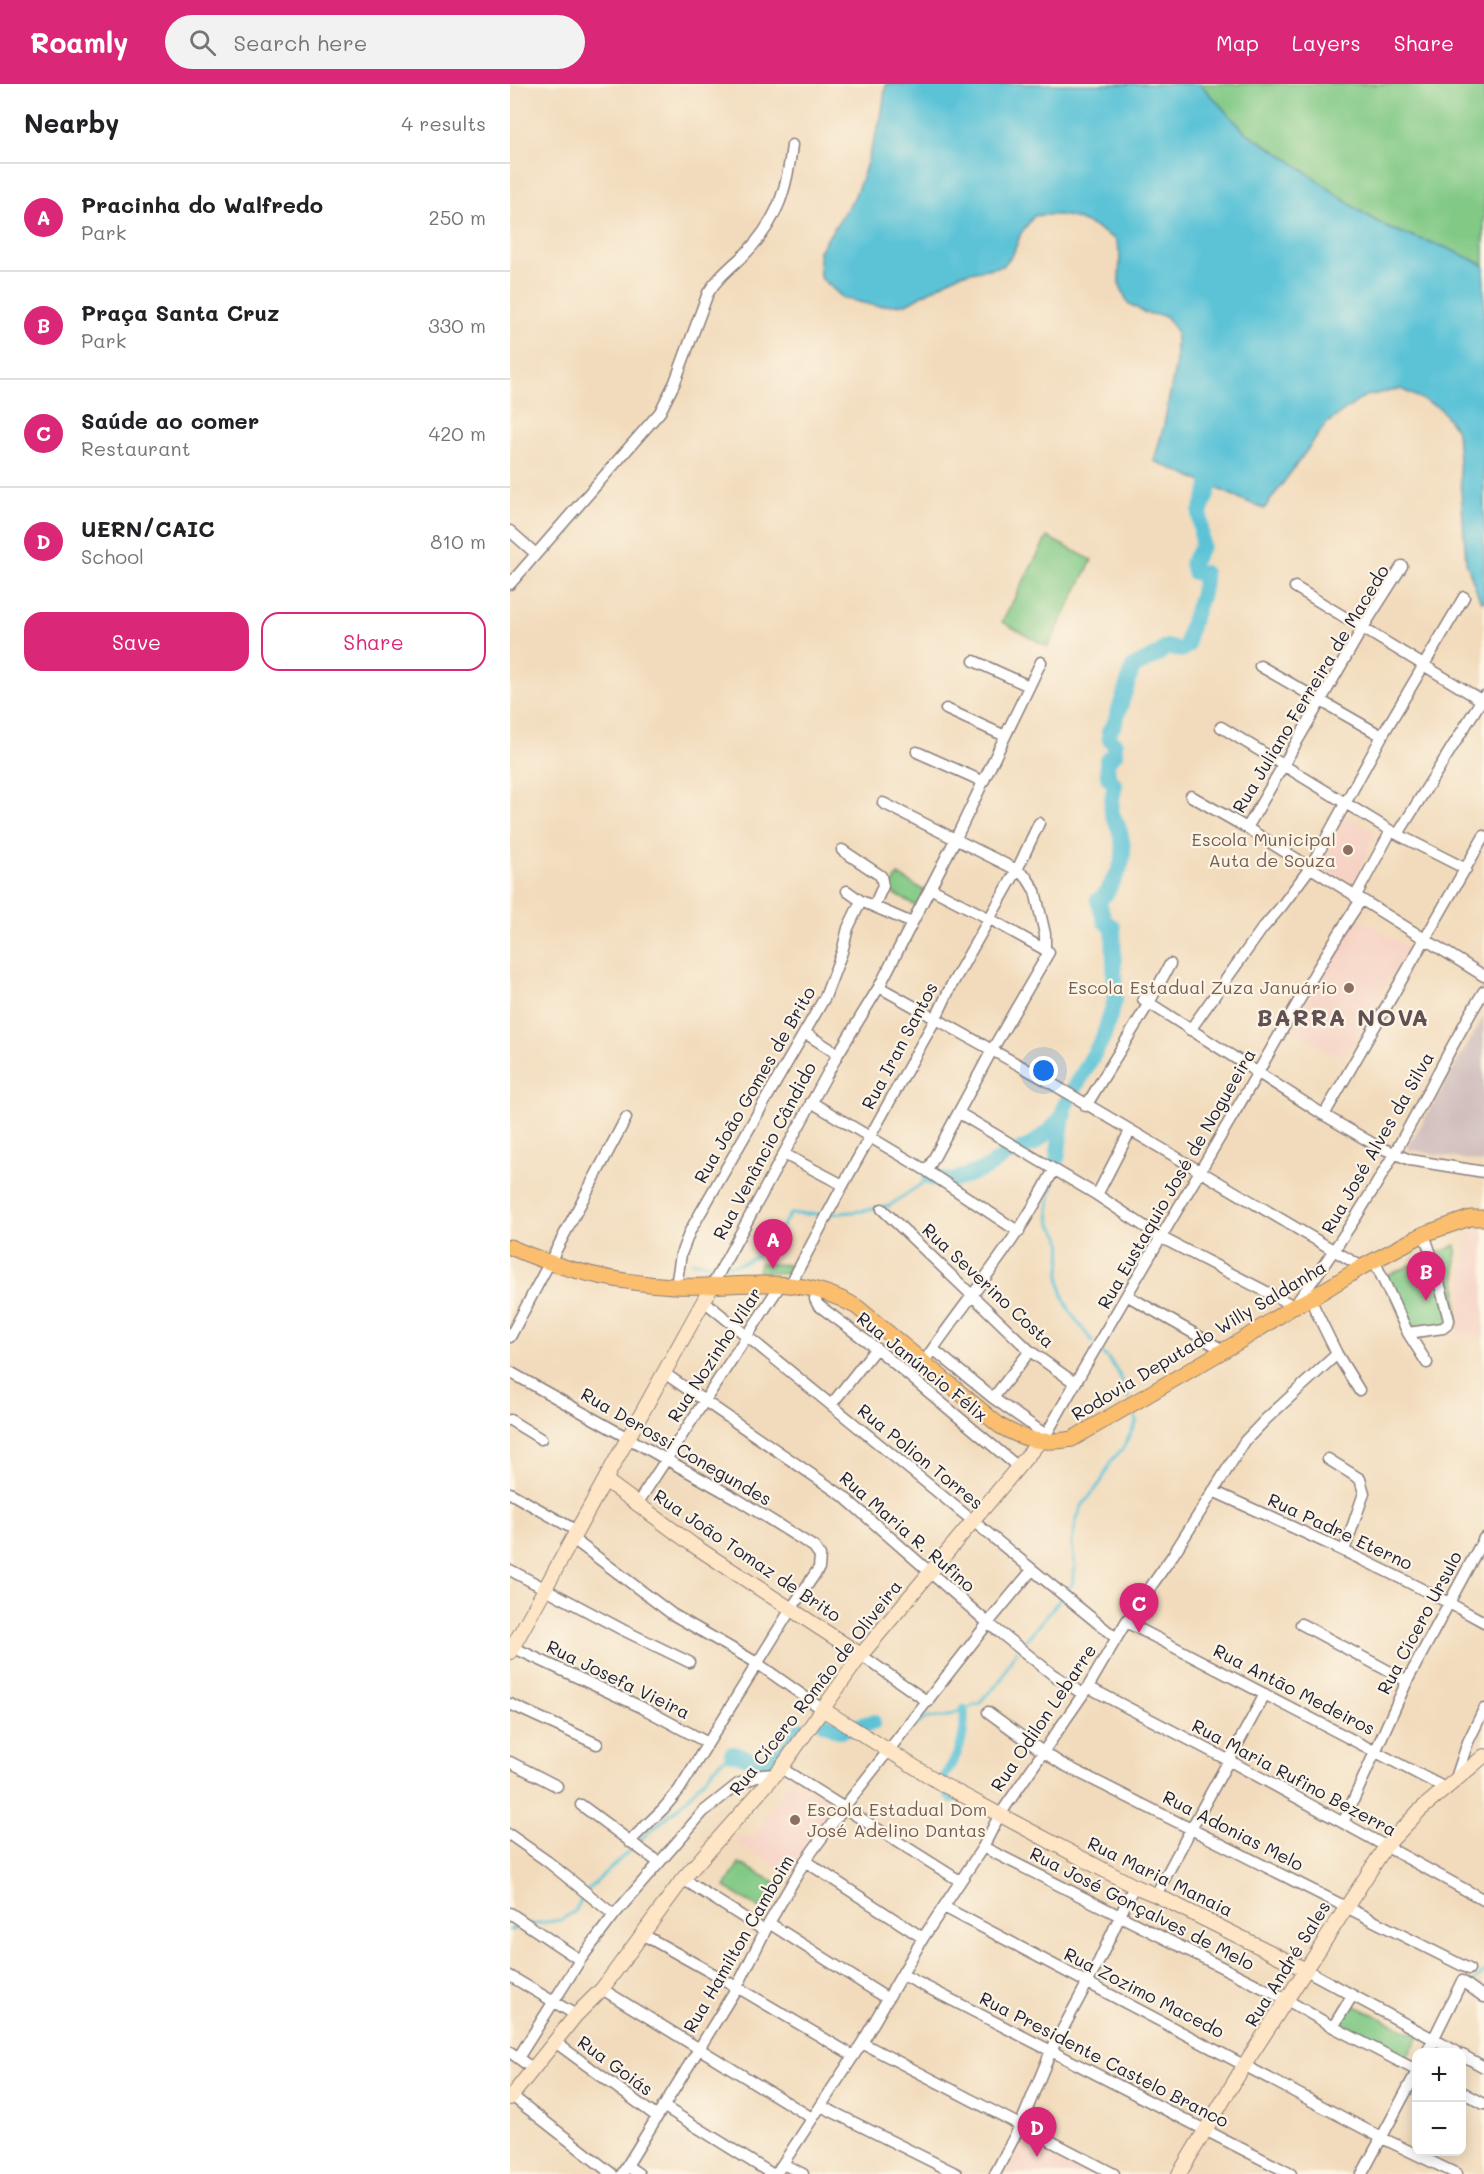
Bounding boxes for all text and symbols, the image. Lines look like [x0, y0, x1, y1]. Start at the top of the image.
search box [165, 15, 585, 69]
text: Roamly [30, 24, 129, 60]
icon: search [186, 26, 219, 59]
text: Search here [234, 28, 367, 57]
text: Map [1216, 29, 1259, 56]
text: Layers [1292, 29, 1361, 56]
text: Share [1394, 29, 1454, 56]
text: Nearby [24, 106, 119, 140]
text: 4 results [401, 110, 486, 136]
text: Pracinha do Walfredo [81, 190, 323, 219]
text: A [37, 204, 50, 230]
text: 250 m [429, 204, 486, 230]
text: Park [81, 219, 126, 245]
text: Praça Santa Cruz [81, 298, 280, 327]
text: B [37, 312, 50, 338]
text: 330 m [428, 312, 486, 338]
text: Park [81, 327, 126, 353]
text: Saúde ao comer [81, 406, 259, 435]
text: C [36, 420, 51, 446]
text: 420 m [428, 420, 486, 446]
text: Restaurant [81, 435, 191, 461]
text: UERN/CAIC [81, 514, 215, 543]
text: D [36, 528, 51, 554]
text: 810 m [430, 528, 486, 554]
text: School [81, 543, 144, 569]
street label: Rua Juliano Ferreira de Macedo [1226, 560, 1394, 817]
button: Save [24, 612, 249, 671]
button: Share [261, 612, 486, 671]
place label: Escola Municipal Auta de Souza [1192, 827, 1336, 872]
marker: Escola Municipal Auta de Souza [1341, 843, 1355, 857]
place label: Escola Estadual Zuza Januário [1068, 975, 1337, 999]
street label: Rua Iran Santos [855, 978, 943, 1113]
marker: Escola Estadual Zuza Januário [1342, 981, 1356, 995]
street label: Rua João Gomes de Brito [688, 982, 820, 1187]
district label: BARRA NOVA [1256, 1001, 1430, 1032]
street label: Rua Eustaquio José de Nogueeira [1092, 1044, 1261, 1313]
street label: Rua José Alves da Silva [1315, 1047, 1439, 1238]
your location [1029, 1056, 1058, 1085]
street label: Rua Venâncio Cândido [707, 1057, 821, 1243]
street label: Rua Severino Costa [917, 1218, 1060, 1353]
pin: A [754, 1220, 792, 1269]
pin: B [1406, 1252, 1446, 1301]
street label: Rodovia Deputado Willy Saldanha [1067, 1254, 1330, 1426]
street label: Rua Nozinho Vilar [662, 1282, 767, 1427]
street label: Rua Janúncio Félix [852, 1306, 993, 1427]
street label: Rua Derossi Conegundes [577, 1382, 776, 1511]
street label: Rua Polion Torres [853, 1398, 988, 1514]
street label: Rua Maria R. Rufino [835, 1466, 981, 1597]
street label: Rua João Tomaz de Brito [649, 1483, 846, 1627]
street label: Rua Padre Eterno [1264, 1487, 1417, 1575]
street label: Rua Cícero Ursulo [1371, 1546, 1467, 1698]
street label: Rua Cícero Romão de Oliveira [723, 1575, 907, 1800]
pin: C [1120, 1584, 1158, 1633]
street label: Rua Josefa Vieira [543, 1634, 694, 1724]
street label: Rua Antão Medeiros [1210, 1638, 1379, 1740]
street label: Rua Odilon Lebarre [985, 1639, 1101, 1796]
street label: Rua Maria Rufino Bezerra [1188, 1713, 1401, 1841]
street label: Rua Adonias Melo [1159, 1784, 1308, 1876]
place label: Escola Estadual Dom José Adelino Dantas [807, 1797, 987, 1842]
marker: Escola Estadual Dom José Adelino Dantas [788, 1813, 802, 1827]
street label: Rua Maria Manaia [1084, 1830, 1237, 1922]
street label: Rua José Gonçalves de Melo [1026, 1841, 1259, 1975]
street label: Rua Hamilton Camboim [677, 1850, 799, 2037]
street label: Rua André Sales [1239, 1896, 1335, 2031]
street label: Rua Zozimo Macedo [1060, 1941, 1229, 2043]
street label: Rua Presidente Castelo Branco [976, 1986, 1233, 2133]
street label: Rua Goiás [573, 2030, 658, 2101]
map controls [1412, 2048, 1466, 2156]
button: + [1412, 2048, 1466, 2102]
button: − [1412, 2102, 1466, 2156]
pin: D [1018, 2108, 1056, 2157]

